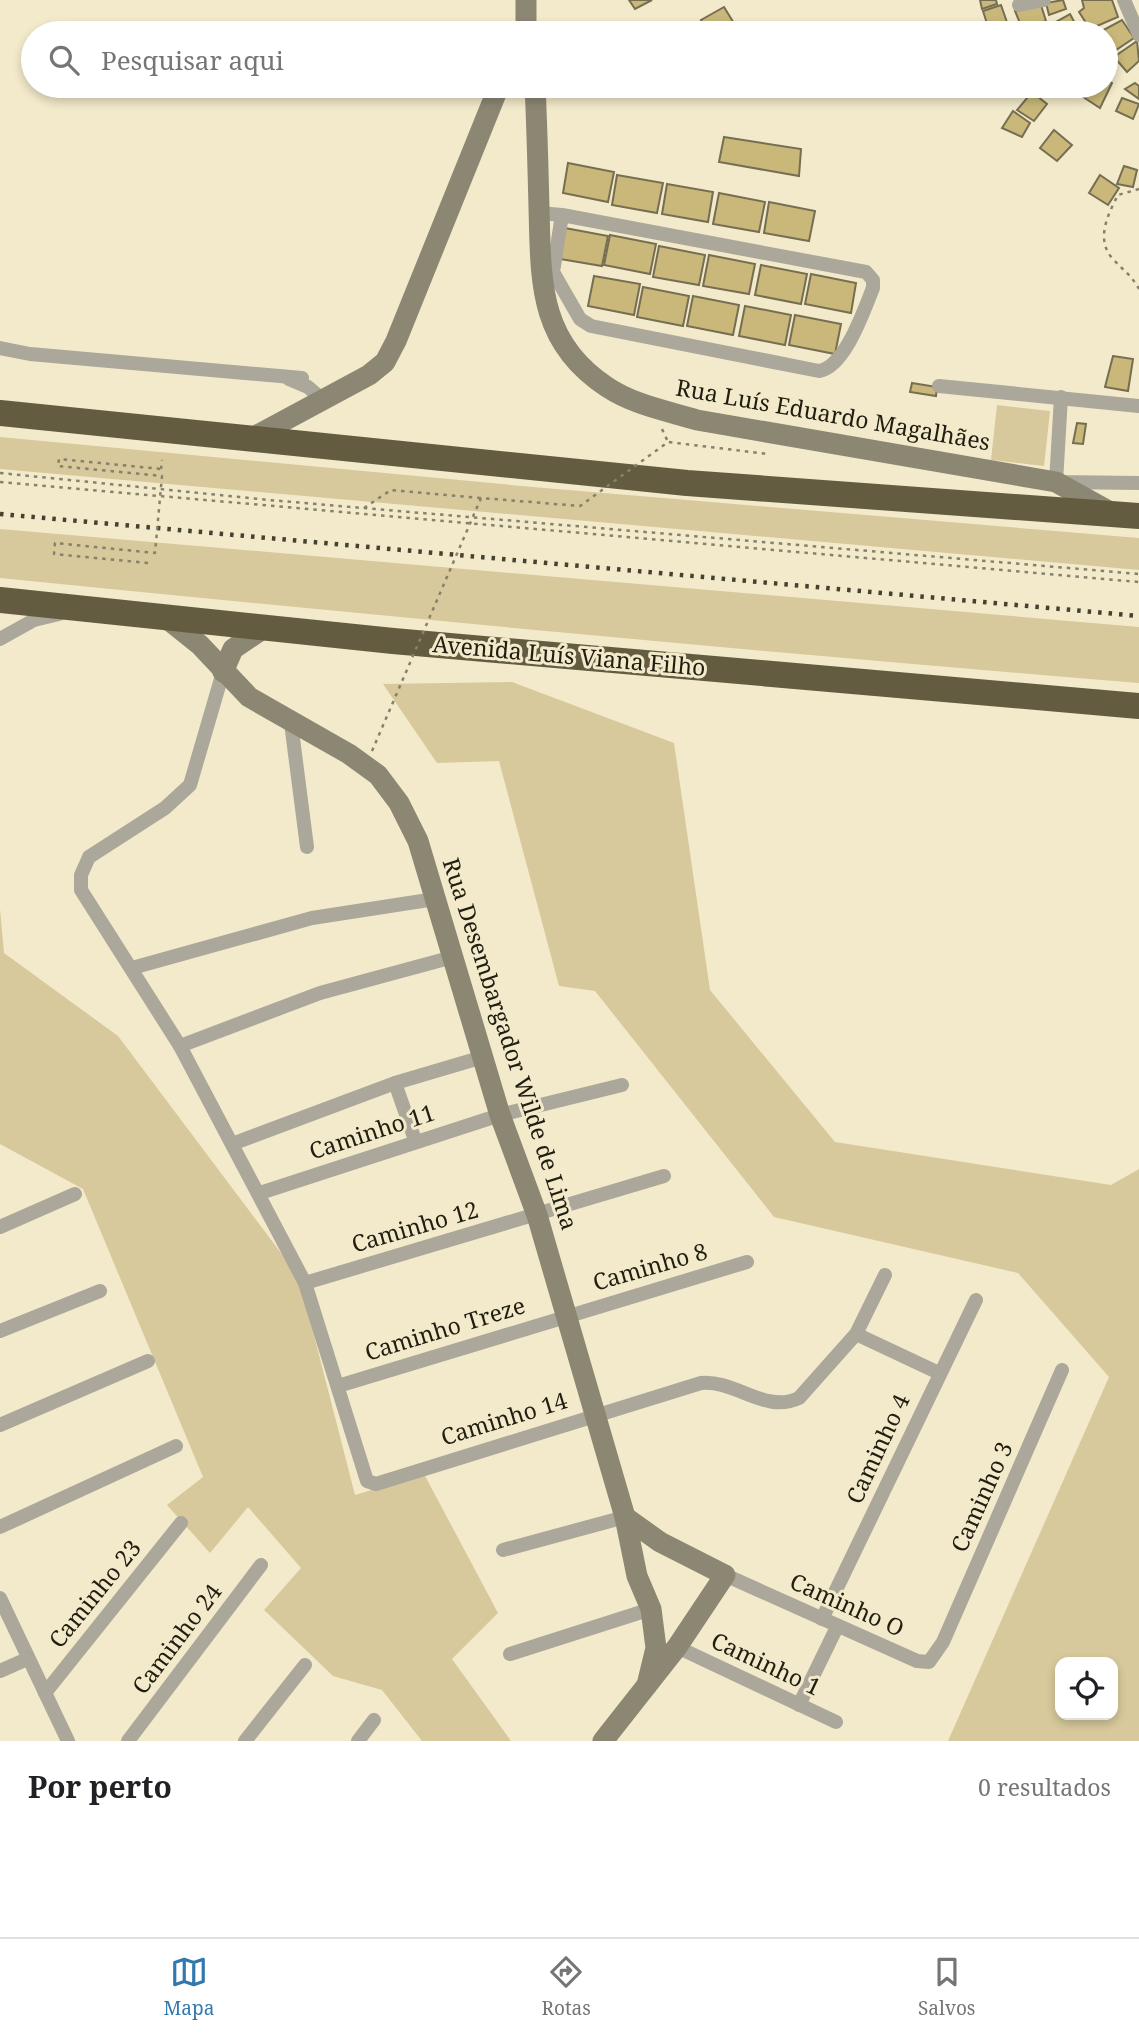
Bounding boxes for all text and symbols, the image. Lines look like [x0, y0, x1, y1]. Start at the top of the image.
search box [21, 21, 1118, 98]
icon: search [45, 41, 83, 79]
text: Pesquisar aqui [101, 42, 284, 78]
street label: Rua Luís Eduardo Magalhães [673, 371, 993, 457]
street label: Avenida Luís Viana Filho [431, 627, 707, 683]
street label: Rua Desembargador Wilde de Lima [436, 854, 586, 1234]
street label: Caminho 11 [305, 1096, 439, 1166]
street label: Caminho 12 [348, 1193, 482, 1259]
street label: Caminho 8 [589, 1234, 711, 1298]
street label: Caminho Treze [361, 1288, 529, 1368]
street label: Caminho 14 [437, 1384, 571, 1452]
street label: Caminho 4 [838, 1388, 917, 1509]
street label: Caminho 3 [943, 1436, 1020, 1557]
street label: Caminho 23 [41, 1533, 148, 1654]
street label: Caminho O [785, 1565, 910, 1644]
street label: Caminho 24 [124, 1577, 228, 1700]
street label: Caminho 1 [706, 1624, 827, 1702]
map controls [1055, 1657, 1118, 1720]
button: locate [1055, 1657, 1118, 1720]
text: Por perto [28, 1766, 172, 1807]
text: 0 resultados [978, 1771, 1111, 1803]
tab: Mapa [164, 1953, 214, 2021]
tab: Rotas [542, 1953, 591, 2021]
tab: Salvos [918, 1953, 975, 2021]

